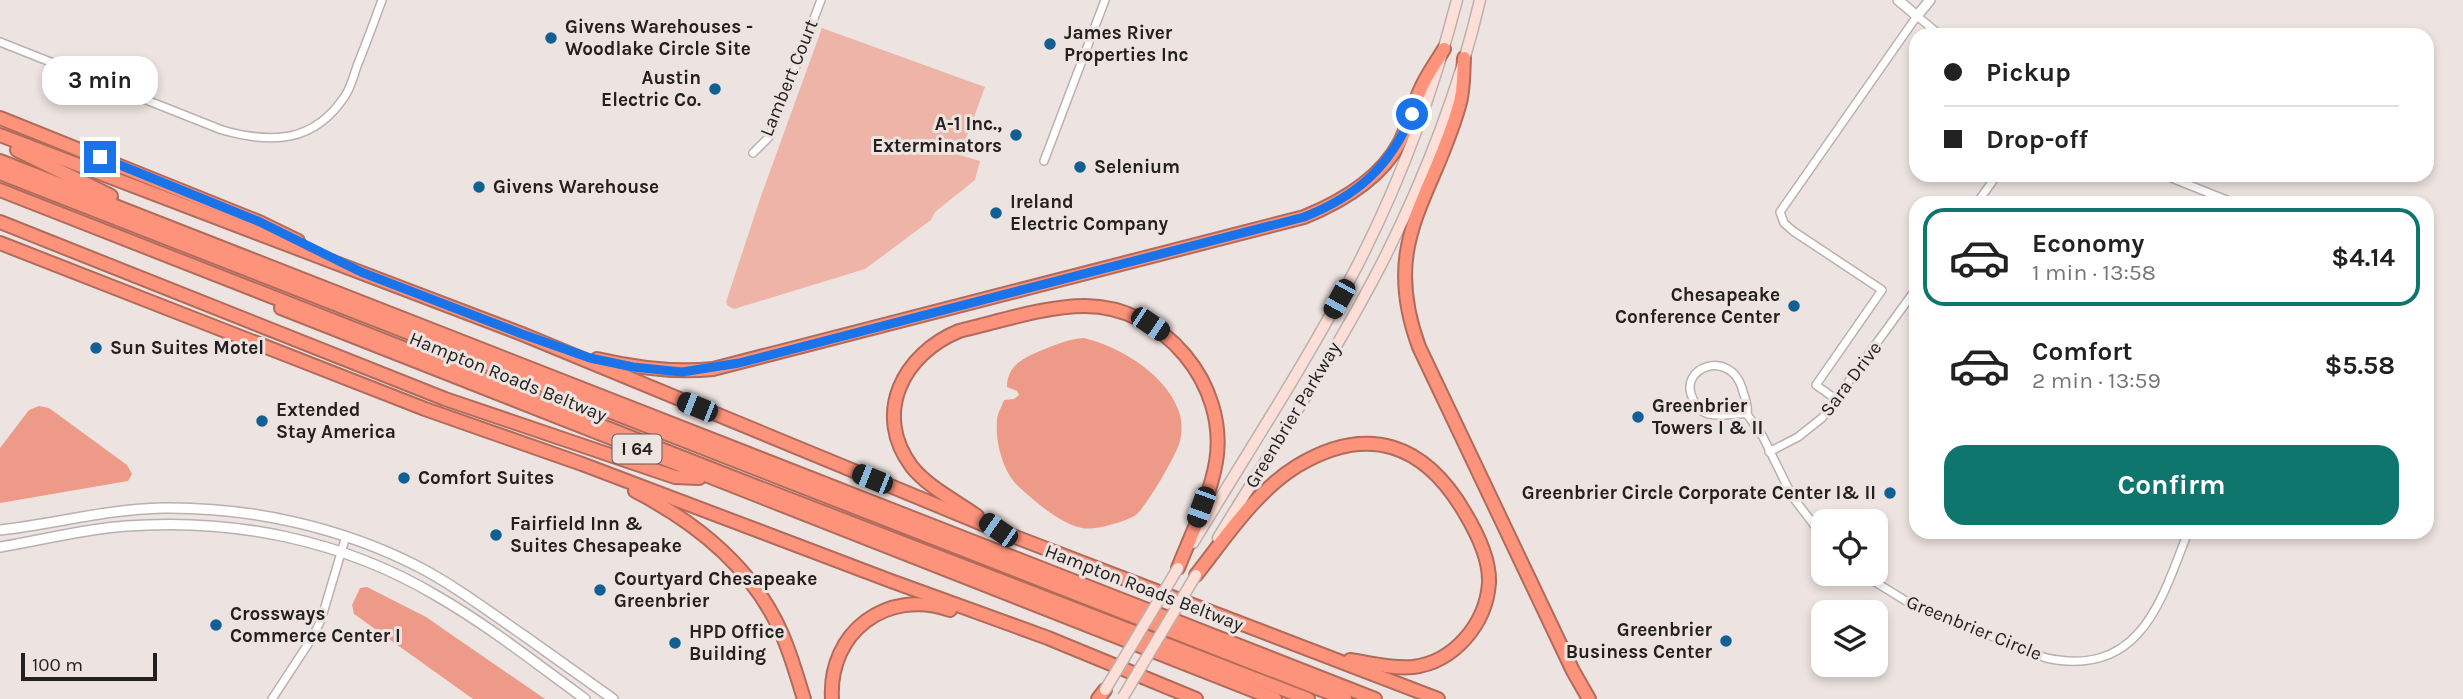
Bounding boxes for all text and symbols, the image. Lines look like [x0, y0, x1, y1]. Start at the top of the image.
place label: Givens Warehouses - Woodlake Circle Site [565, 16, 753, 60]
street label: Lambert Court [756, 16, 822, 140]
place label: James River Properties Inc [1064, 22, 1189, 66]
marker: Givens Warehouses - Woodlake Circle Site [543, 30, 559, 46]
marker: James River Properties Inc [1042, 36, 1058, 52]
callout: 3 min [42, 55, 158, 104]
text: Pickup [1986, 57, 2071, 88]
text: 3 min [68, 67, 132, 94]
place label: Austin Electric Co. [601, 67, 701, 111]
marker: Austin Electric Co. [707, 81, 723, 97]
route start [1396, 98, 1428, 130]
place label: A-1 Inc., Exterminators [872, 113, 1002, 157]
text: Drop-off [1986, 124, 2088, 155]
marker: A-1 Inc., Exterminators [1008, 127, 1024, 143]
route end [84, 141, 116, 173]
place label: Selenium [1094, 156, 1180, 178]
marker: Selenium [1072, 159, 1088, 175]
place label: Givens Warehouse [493, 176, 659, 198]
marker: Givens Warehouse [471, 179, 487, 195]
place label: Ireland Electric Company [1010, 191, 1168, 235]
marker: Ireland Electric Company [988, 205, 1004, 221]
icon: car [1948, 226, 2011, 289]
text: Economy [2032, 228, 2144, 259]
text: $4.14 [2331, 242, 2395, 273]
text: 1 min · 13:58 [2032, 259, 2156, 286]
car [1320, 276, 1359, 322]
place label: Chesapeake Conference Center [1615, 284, 1781, 328]
marker: Chesapeake Conference Center [1786, 298, 1802, 314]
car [1127, 304, 1174, 344]
street label: Hampton Roads Beltway [406, 327, 610, 427]
icon: car [1948, 334, 2011, 397]
text: Comfort [2032, 336, 2133, 367]
place label: Sun Suites Motel [110, 337, 264, 359]
street label: Sara Drive [1816, 337, 1886, 421]
street label: Greenbrier Parkway [1241, 338, 1345, 492]
marker: Sun Suites Motel [88, 340, 104, 356]
text: $5.58 [2324, 350, 2395, 381]
text: 2 min · 13:59 [2032, 367, 2161, 394]
car [674, 389, 721, 425]
place label: Greenbrier Towers I & II [1652, 395, 1763, 439]
place label: Extended Stay America [276, 399, 396, 443]
marker: Greenbrier Towers I & II [1630, 409, 1646, 425]
marker: Extended Stay America [254, 413, 270, 429]
road number: I 64 [612, 434, 662, 463]
button: Confirm [1944, 445, 2399, 525]
car [849, 461, 896, 497]
place label: Comfort Suites [418, 467, 554, 489]
marker: Comfort Suites [396, 470, 412, 486]
place label: Greenbrier Circle Corporate Center I& II [1522, 482, 1876, 504]
car [1184, 484, 1219, 530]
marker: Greenbrier Circle Corporate Center I& II [1882, 485, 1898, 501]
car [975, 509, 1022, 551]
map controls [1811, 509, 1888, 677]
button: locate [1811, 509, 1888, 586]
place label: Fairfield Inn & Suites Chesapeake [510, 513, 682, 557]
marker: Fairfield Inn & Suites Chesapeake [488, 527, 504, 543]
street label: Hampton Roads Beltway [1042, 540, 1247, 636]
place label: Courtyard Chesapeake Greenbrier [614, 568, 817, 612]
marker: Courtyard Chesapeake Greenbrier [592, 582, 608, 598]
street label: Greenbrier Circle [1903, 591, 2045, 665]
button: layers [1811, 600, 1888, 677]
place label: Crossways Commerce Center I [230, 603, 401, 647]
marker: Crossways Commerce Center I [208, 617, 224, 633]
place label: Greenbrier Business Center [1566, 619, 1713, 663]
place label: HPD Office Building [689, 621, 785, 665]
marker: Greenbrier Business Center [1718, 633, 1734, 649]
marker: HPD Office Building [667, 635, 683, 651]
scale bar [21, 650, 158, 682]
text: 100 m [32, 654, 83, 676]

